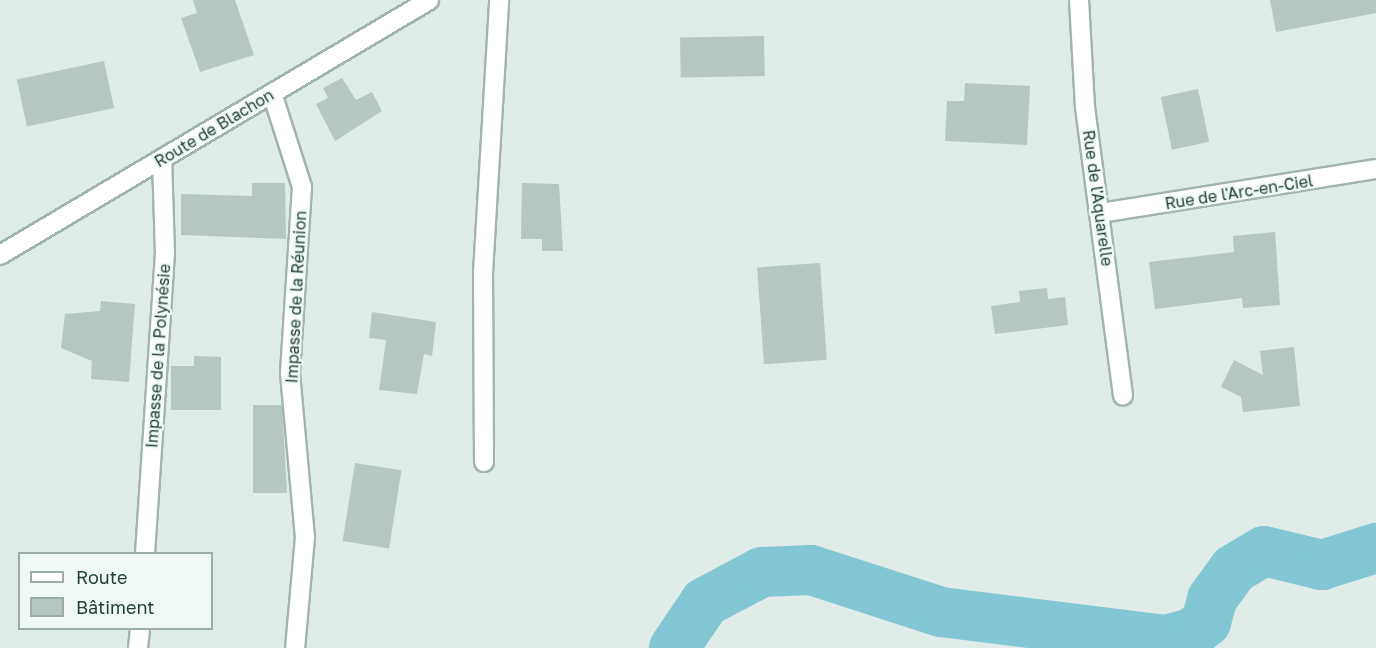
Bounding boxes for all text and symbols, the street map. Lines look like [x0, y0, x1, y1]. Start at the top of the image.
street label: Route de Blachon [151, 85, 277, 171]
street label: Rue de l'Aquarelle [1079, 129, 1117, 267]
street label: Rue de l'Arc-en-Ciel [1164, 171, 1314, 213]
street label: Impasse de la Réunion [282, 210, 310, 384]
street label: Impasse de la Polynésie [142, 263, 174, 449]
legend [18, 552, 213, 630]
text: Route [76, 566, 127, 588]
text: Bâtiment [76, 596, 155, 618]

